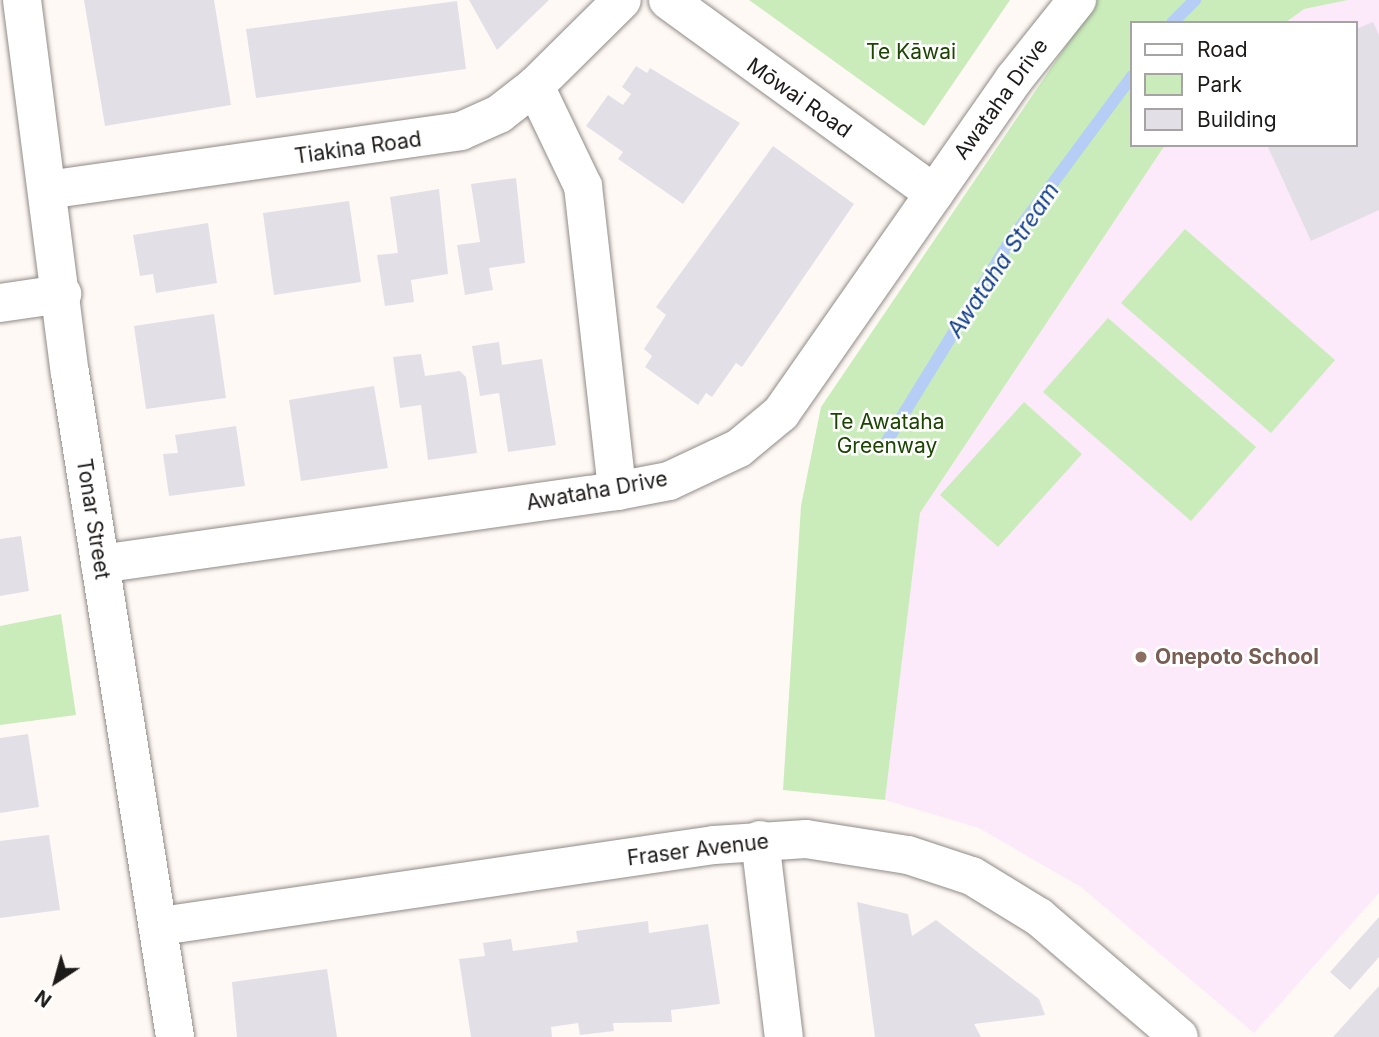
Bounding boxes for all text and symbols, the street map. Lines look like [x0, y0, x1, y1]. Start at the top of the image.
legend [1130, 21, 1358, 147]
street label: Awataha Drive [949, 34, 1053, 164]
text: Road [1197, 37, 1248, 62]
park label: Te Kāwai [866, 39, 956, 65]
street label: Mōwai Road [742, 53, 856, 143]
text: Park [1197, 72, 1242, 97]
text: Building [1197, 107, 1277, 132]
street label: Tiakina Road [293, 127, 423, 169]
water label: Awataha Stream [941, 177, 1065, 343]
park label: Te Awataha Greenway [829, 409, 945, 459]
street label: Tonar Street [71, 457, 115, 581]
street label: Awataha Drive [524, 466, 670, 516]
place label: Onepoto School [1155, 644, 1319, 670]
marker: Onepoto School [1133, 649, 1149, 665]
street label: Fraser Avenue [626, 829, 770, 871]
north arrow [21, 946, 91, 1016]
text: N [31, 985, 56, 1012]

